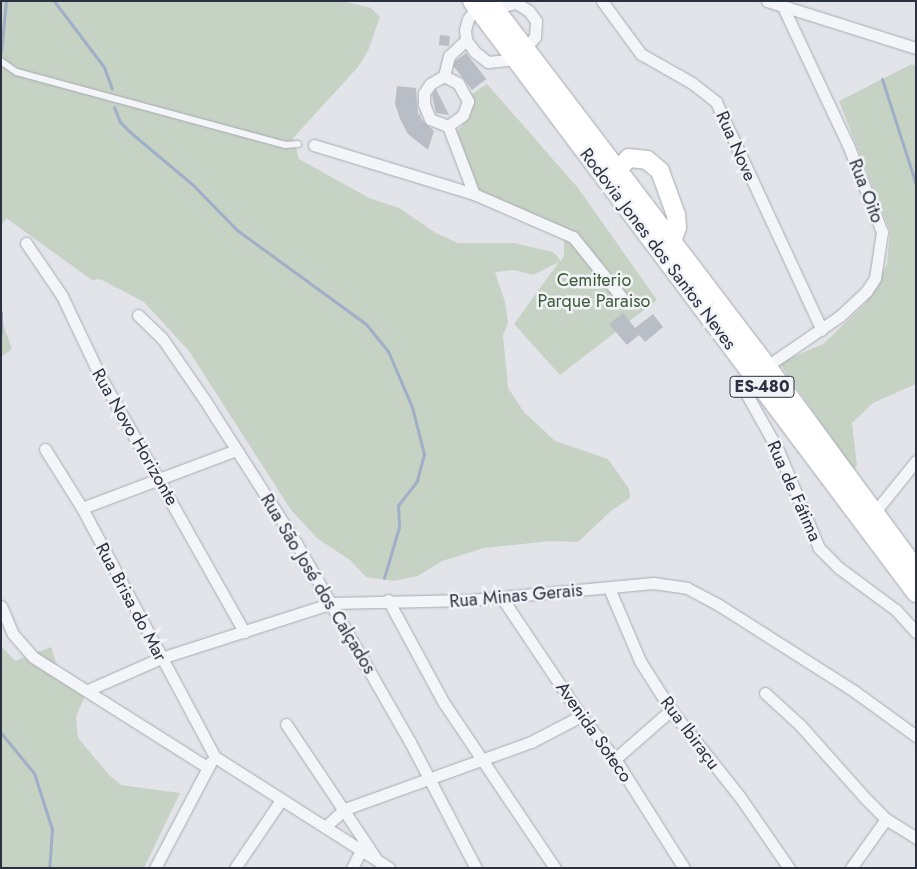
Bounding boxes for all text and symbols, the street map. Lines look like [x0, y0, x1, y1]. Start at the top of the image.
street label: Rua Nove [711, 108, 761, 184]
street label: Rodovia Jones dos Santos Neves [575, 144, 741, 354]
street label: Rua Oito [844, 156, 888, 226]
park label: Cemiterio Parque Paraiso [538, 270, 650, 312]
street label: Rua Novo Horizonte [87, 365, 183, 509]
road number: ES-480 [730, 374, 794, 401]
street label: Rua de Fátima [762, 437, 826, 545]
street label: Rua São José dos Calçados [256, 490, 380, 678]
street label: Rua Brisa do Mar [91, 539, 171, 665]
street label: Rua Minas Gerais [449, 579, 583, 613]
street label: Avenida Soteco [551, 677, 637, 787]
street label: Rua Ibiraçu [656, 692, 724, 774]

